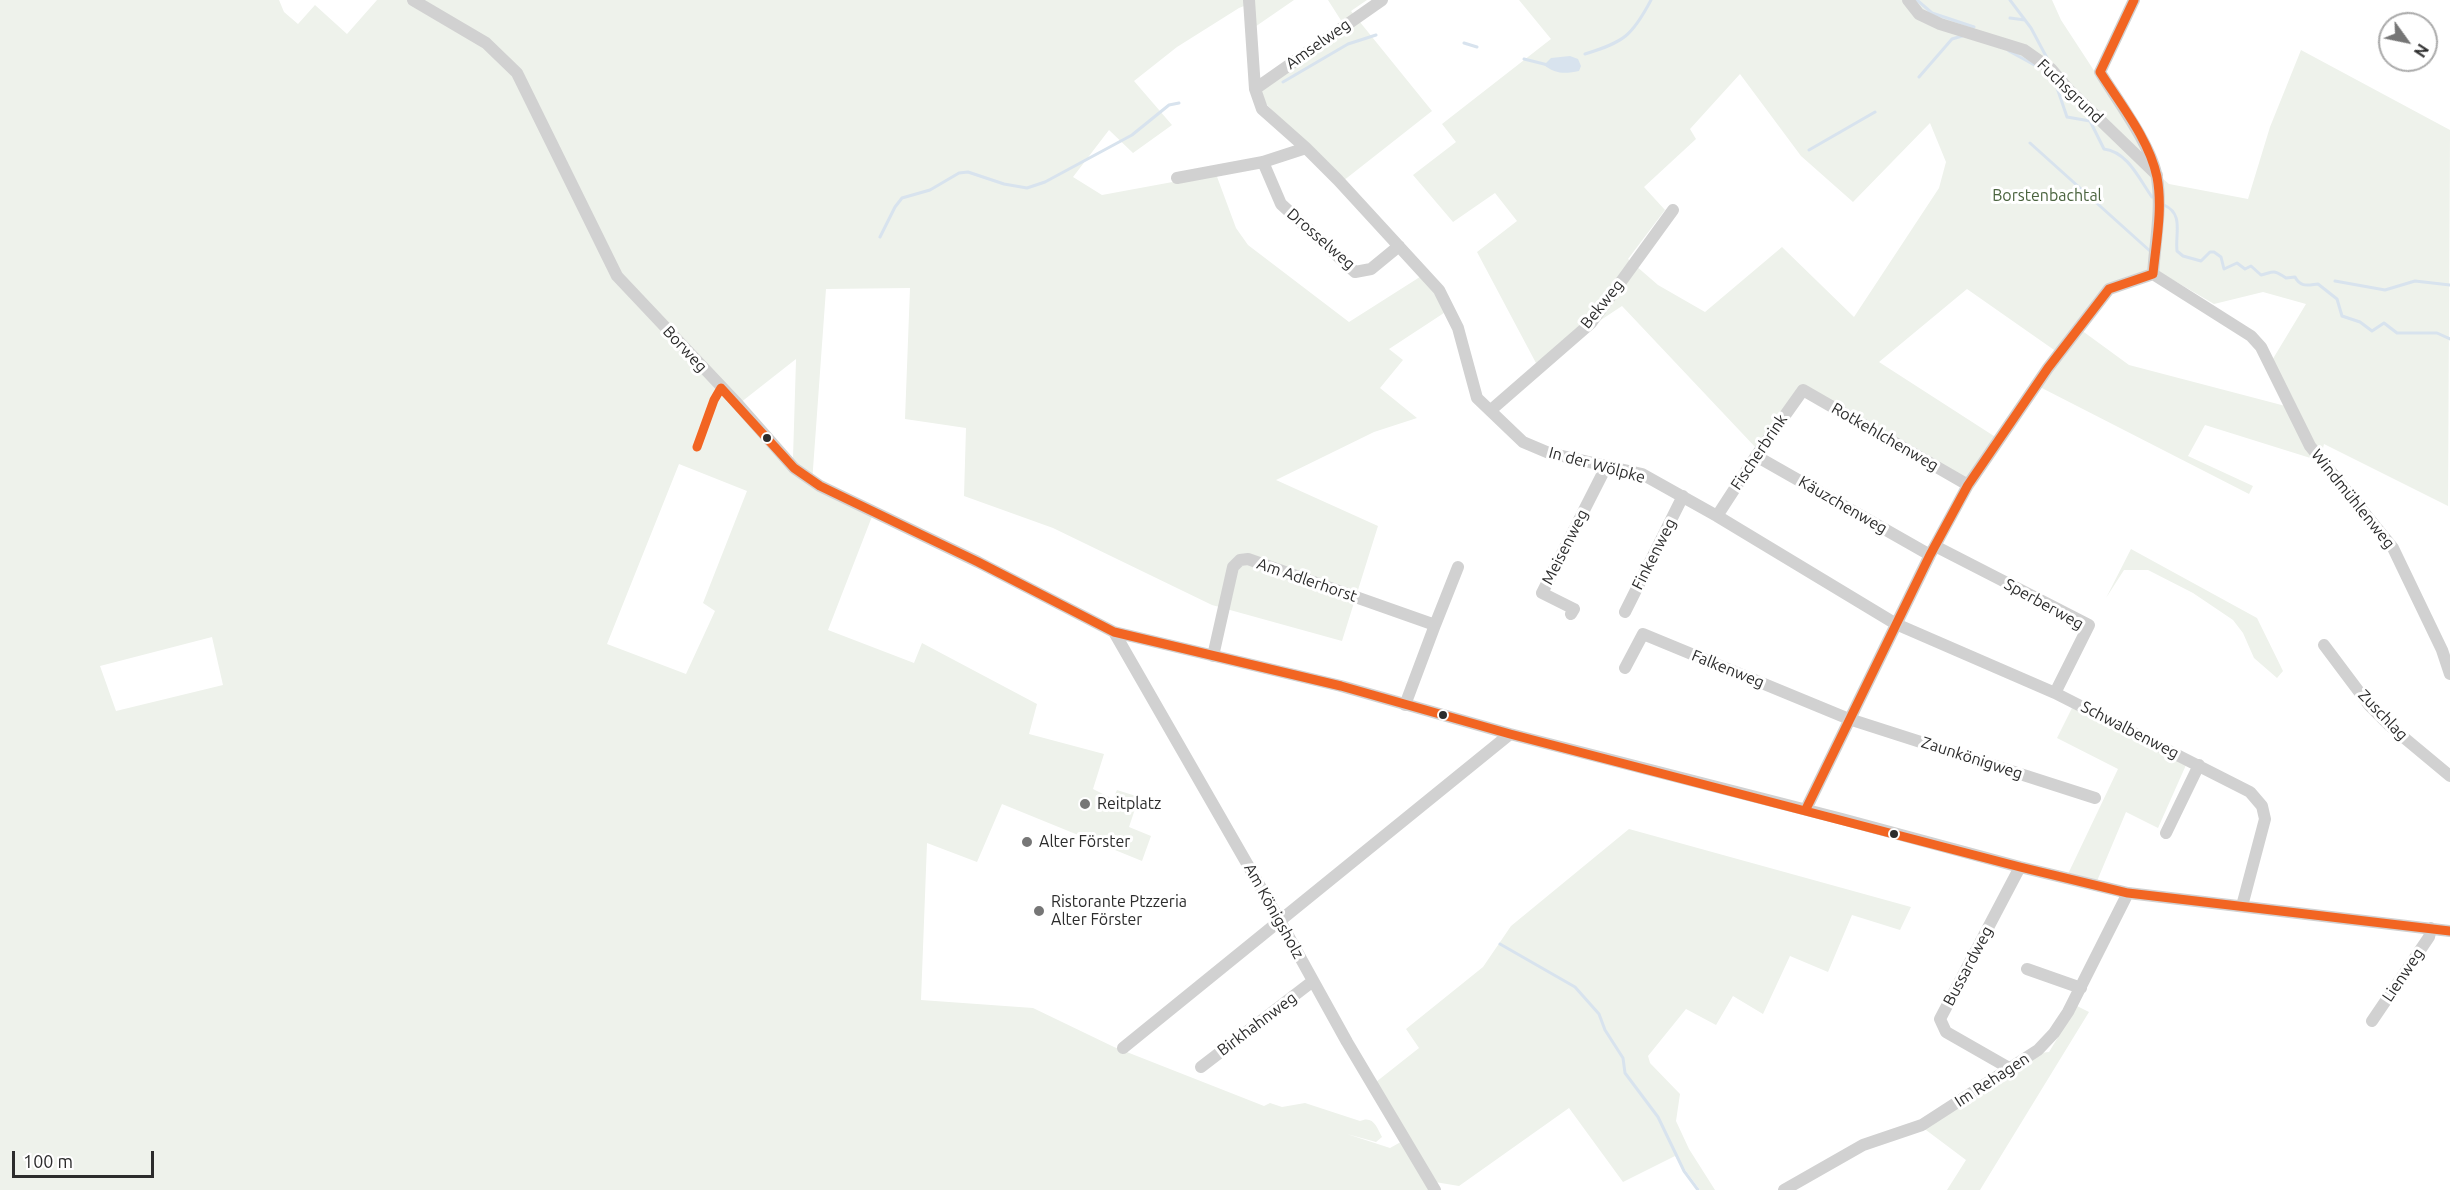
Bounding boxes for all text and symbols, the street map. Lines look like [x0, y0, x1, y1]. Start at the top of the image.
north arrow [2378, 12, 2438, 72]
street label: Amselweg [1282, 15, 1354, 73]
text: N [2411, 41, 2432, 61]
street label: Fuchsgrund [2033, 55, 2107, 127]
park label: Borstenbachtal [1992, 186, 2102, 206]
street label: Drosselweg [1283, 204, 1359, 274]
street label: Bekweg [1576, 276, 1628, 332]
street label: Borweg [659, 322, 711, 376]
street label: Rotkehlchenweg [1828, 399, 1942, 475]
street label: Fischerbrink [1727, 410, 1791, 494]
unlabelled marker [761, 432, 773, 444]
street label: In der Wölpke [1547, 443, 1647, 487]
street label: Windmühlenweg [2307, 445, 2399, 553]
street label: Käuzchenweg [1795, 472, 1891, 538]
street label: Meisenweg [1538, 506, 1592, 588]
street label: Finkenweg [1628, 515, 1680, 593]
street label: Am Adlerhorst [1254, 554, 1360, 606]
street label: Sperberweg [2001, 574, 2087, 634]
street label: Falkenweg [1689, 646, 1767, 692]
street label: Zuschlag [2354, 686, 2412, 744]
street label: Schwalbenweg [2078, 697, 2182, 763]
unlabelled marker [1437, 709, 1449, 721]
street label: Zaunkönigweg [1919, 733, 2025, 783]
place label: Reitplatz [1097, 794, 1161, 814]
marker: Reitplatz [1078, 797, 1092, 811]
unlabelled marker [1888, 828, 1900, 840]
place label: Alter Förster [1039, 832, 1130, 852]
marker: Alter Förster [1020, 835, 1034, 849]
street label: Am Königsholz [1240, 860, 1308, 962]
place label: Ristorante Ptzzeria Alter Förster [1051, 892, 1187, 930]
marker: Ristorante Ptzzeria Alter Förster [1032, 904, 1046, 918]
street label: Bussardweg [1939, 923, 1997, 1009]
street label: Lienweg [2378, 945, 2428, 1005]
street label: Birkhahnweg [1214, 988, 1300, 1060]
street label: Im Rehagen [1951, 1049, 2033, 1111]
scale bar [15, 1139, 158, 1177]
text: 100 m [23, 1151, 73, 1171]

